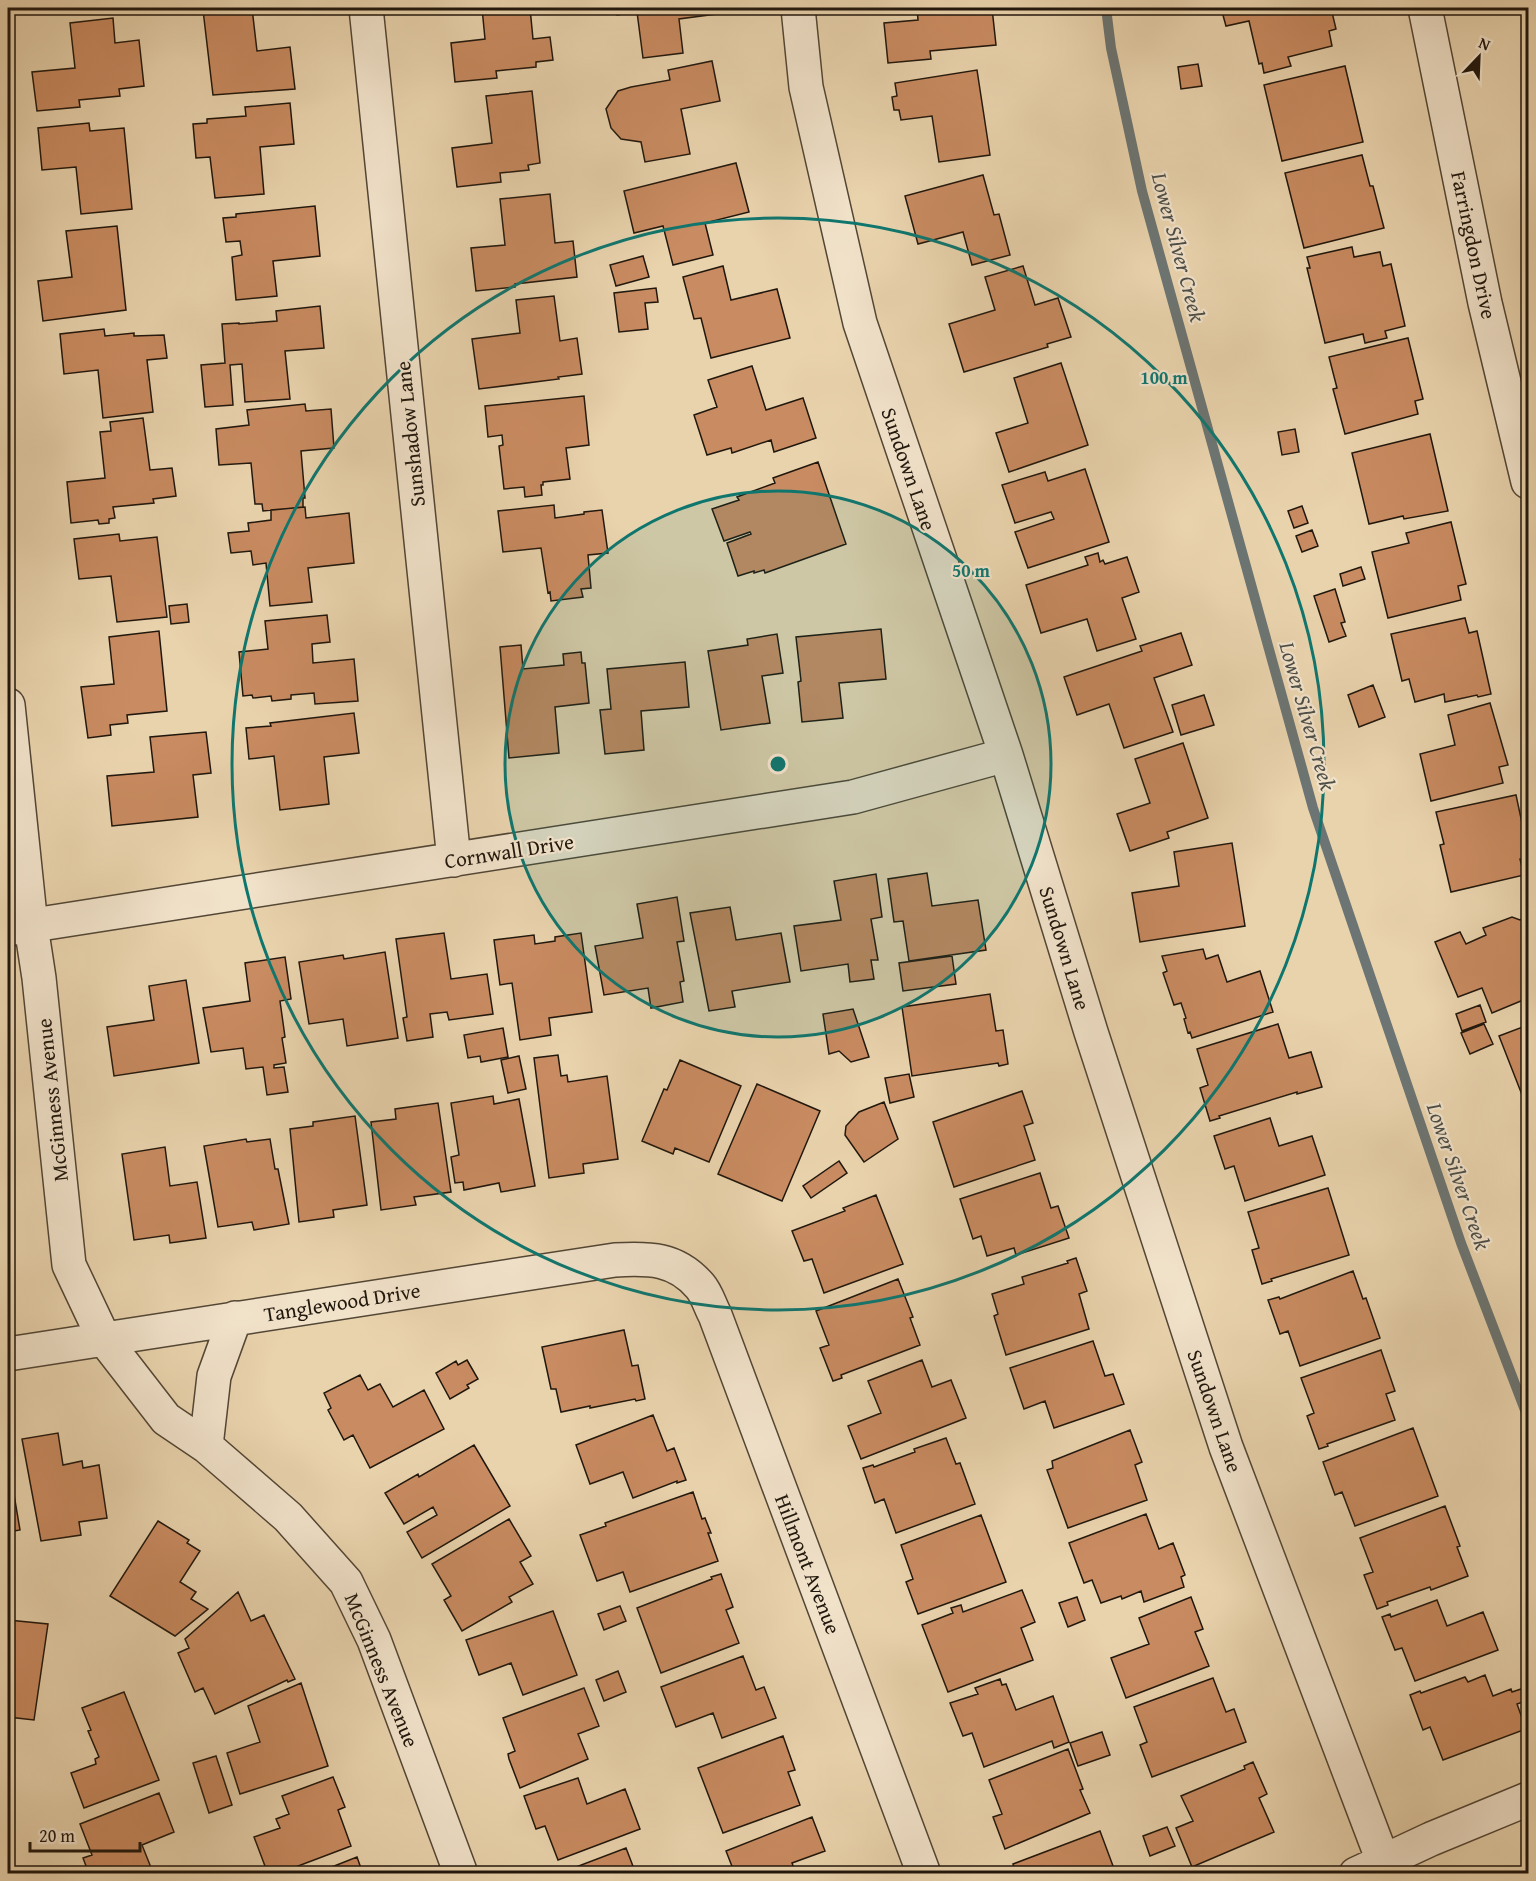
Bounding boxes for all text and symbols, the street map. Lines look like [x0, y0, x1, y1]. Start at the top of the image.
north arrow [1449, 27, 1509, 87]
text: N [1475, 30, 1495, 56]
water label: Lower Silver Creek [1143, 168, 1215, 326]
street label: Farringdon Drive [1443, 168, 1505, 322]
street label: Sunshadow Lane [387, 359, 433, 508]
text: 100 m [1140, 364, 1188, 391]
street label: Sundown Lane [873, 403, 945, 535]
text: 50 m [952, 557, 991, 584]
water label: Lower Silver Creek [1271, 637, 1345, 795]
centre of rings [768, 754, 788, 774]
street label: Cornwall Drive [442, 825, 576, 877]
street label: Sundown Lane [1031, 882, 1099, 1014]
street label: McGinness Avenue [28, 1017, 76, 1183]
water label: Lower Silver Creek [1419, 1097, 1499, 1255]
street label: Tanglewood Drive [262, 1274, 423, 1330]
street label: Sundown Lane [1179, 1345, 1251, 1477]
street label: Hillmont Avenue [767, 1489, 849, 1639]
street label: McGinness Avenue [337, 1588, 427, 1752]
scale bar [30, 1815, 140, 1853]
text: 20 m [39, 1822, 75, 1849]

